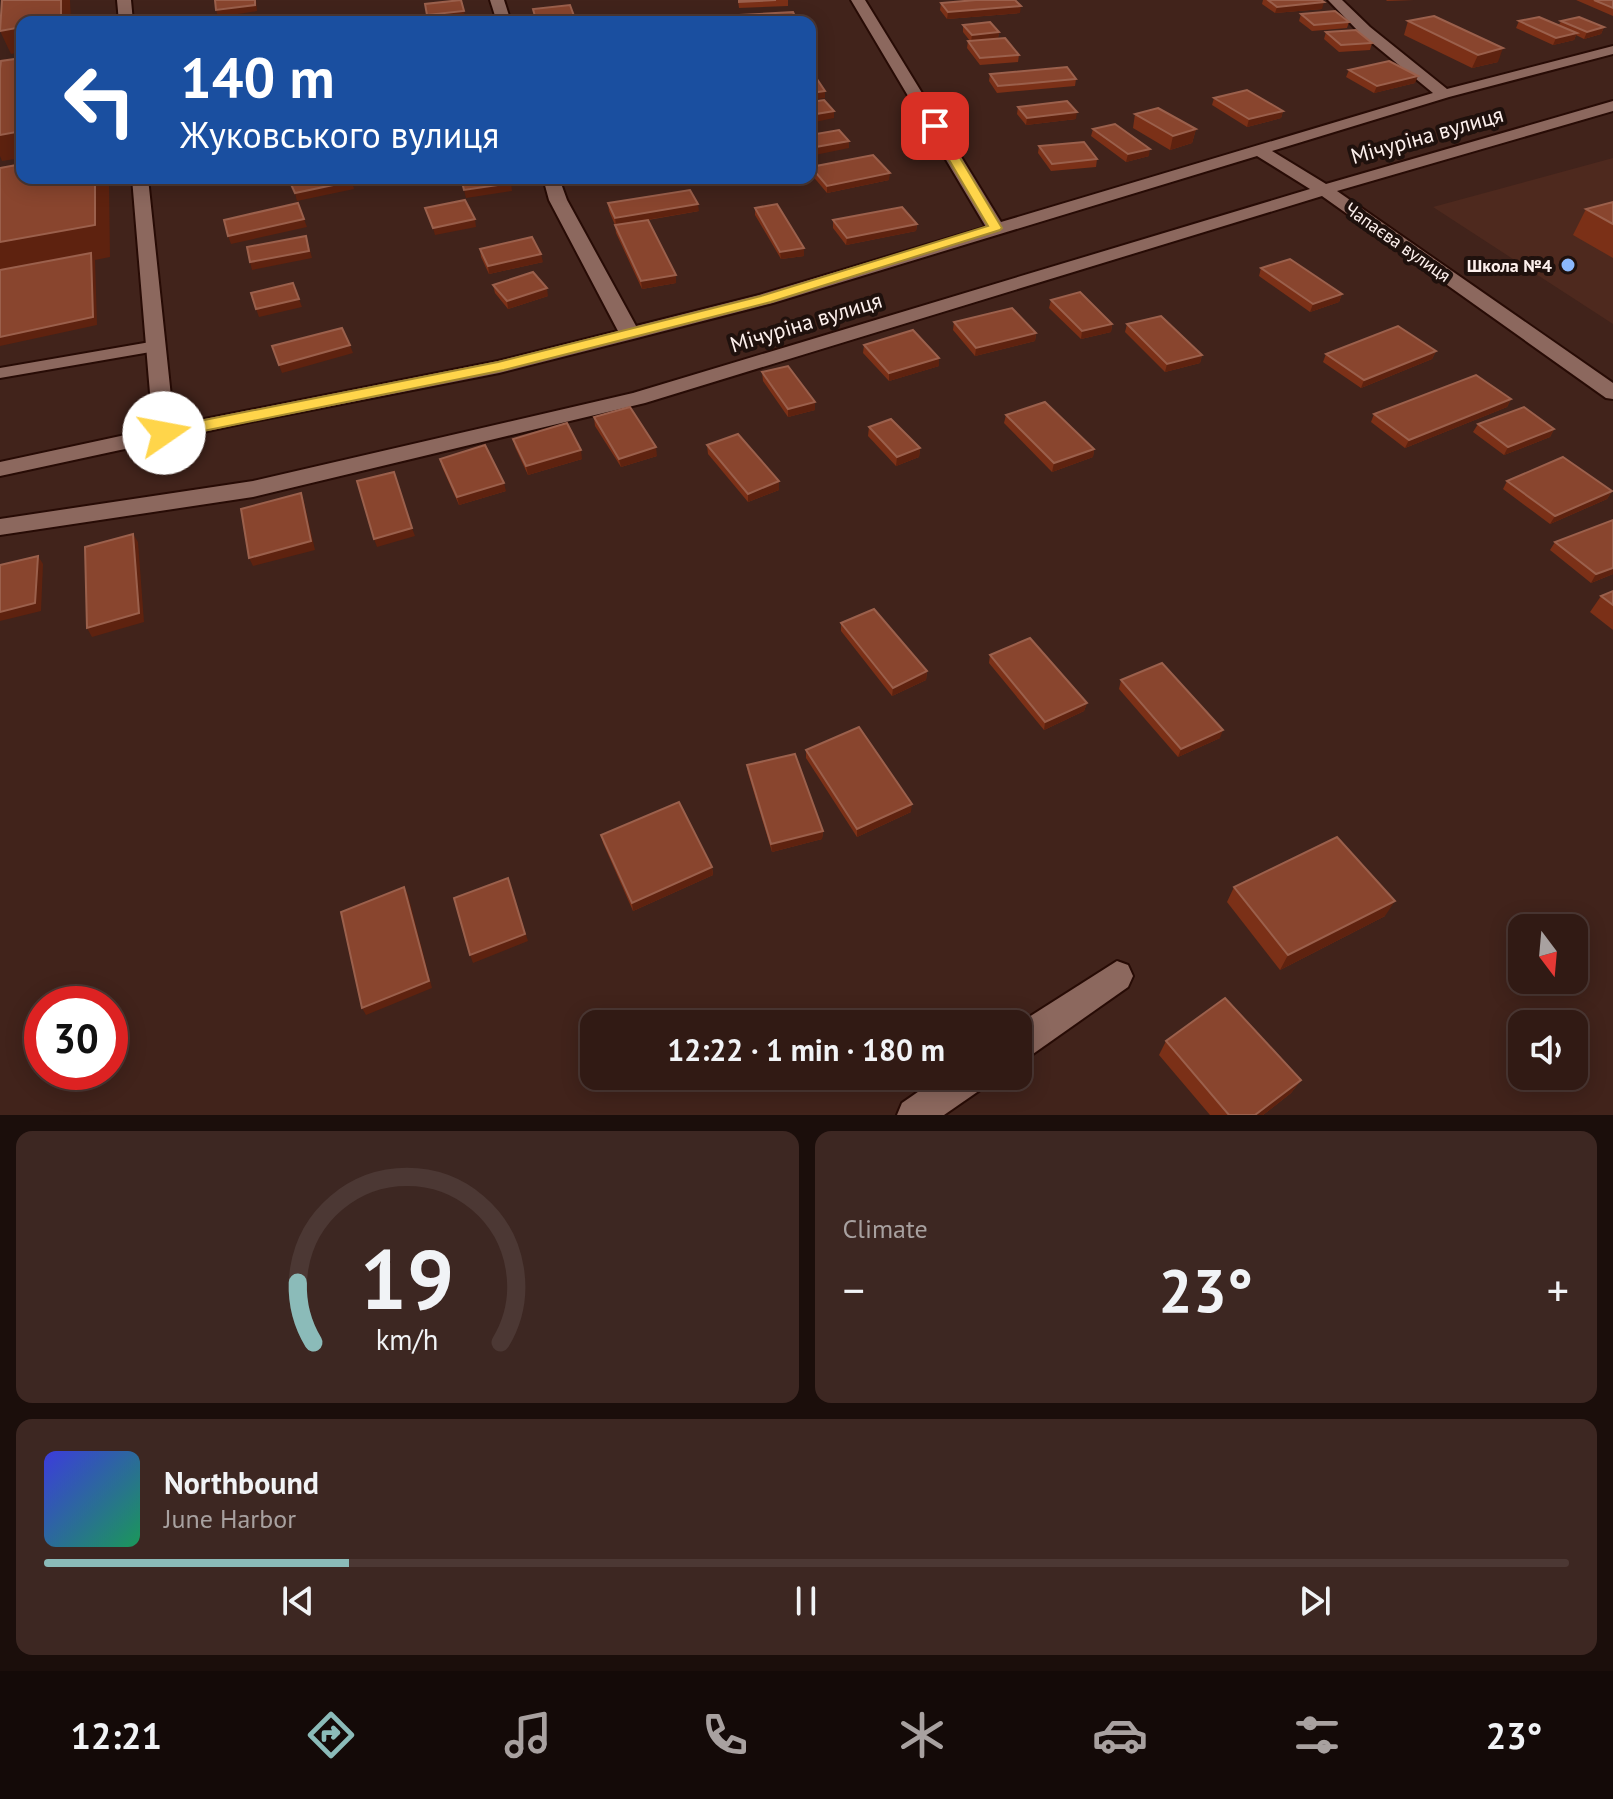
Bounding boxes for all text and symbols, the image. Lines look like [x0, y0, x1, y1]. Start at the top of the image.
text: 140 m [180, 41, 335, 113]
icon: left [48, 48, 152, 152]
pin [901, 92, 969, 160]
street label: Мічуріна вулиця [1348, 100, 1506, 170]
icon: arrive [913, 104, 957, 148]
text: Жуковського вулиця [180, 111, 499, 158]
street label: Чапаєва вулиця [1341, 197, 1455, 287]
place label: Школа №4 [1467, 254, 1552, 277]
marker: Школа №4 [1559, 256, 1577, 274]
street label: Мічуріна вулиця [727, 286, 885, 358]
position arrow [122, 391, 206, 475]
north arrow [1508, 914, 1588, 994]
map controls [1508, 914, 1588, 1090]
speed limit sign: 30 [24, 986, 128, 1090]
button: sound [1508, 1010, 1588, 1090]
text: 12:22 · 1 min · 180 m [667, 1030, 945, 1069]
text: Climate [843, 1212, 928, 1245]
text: 19 [360, 1224, 454, 1332]
text: 23° [1159, 1251, 1253, 1329]
text: − [843, 1261, 865, 1318]
text: + [1547, 1261, 1569, 1318]
text: km/h [376, 1321, 439, 1358]
text: Northbound [164, 1463, 319, 1502]
text: June Harbor [164, 1502, 296, 1535]
icon: previous [276, 1579, 320, 1623]
icon: pause [784, 1579, 828, 1623]
icon: next [1293, 1579, 1337, 1623]
icon: directions [303, 1707, 359, 1763]
icon: music [500, 1707, 556, 1763]
icon: phone [697, 1707, 753, 1763]
icon: climate [894, 1707, 950, 1763]
icon: car [1092, 1707, 1148, 1763]
icon: filters [1289, 1707, 1345, 1763]
text: 12:21 [71, 1712, 162, 1759]
text: 23° [1486, 1712, 1542, 1759]

